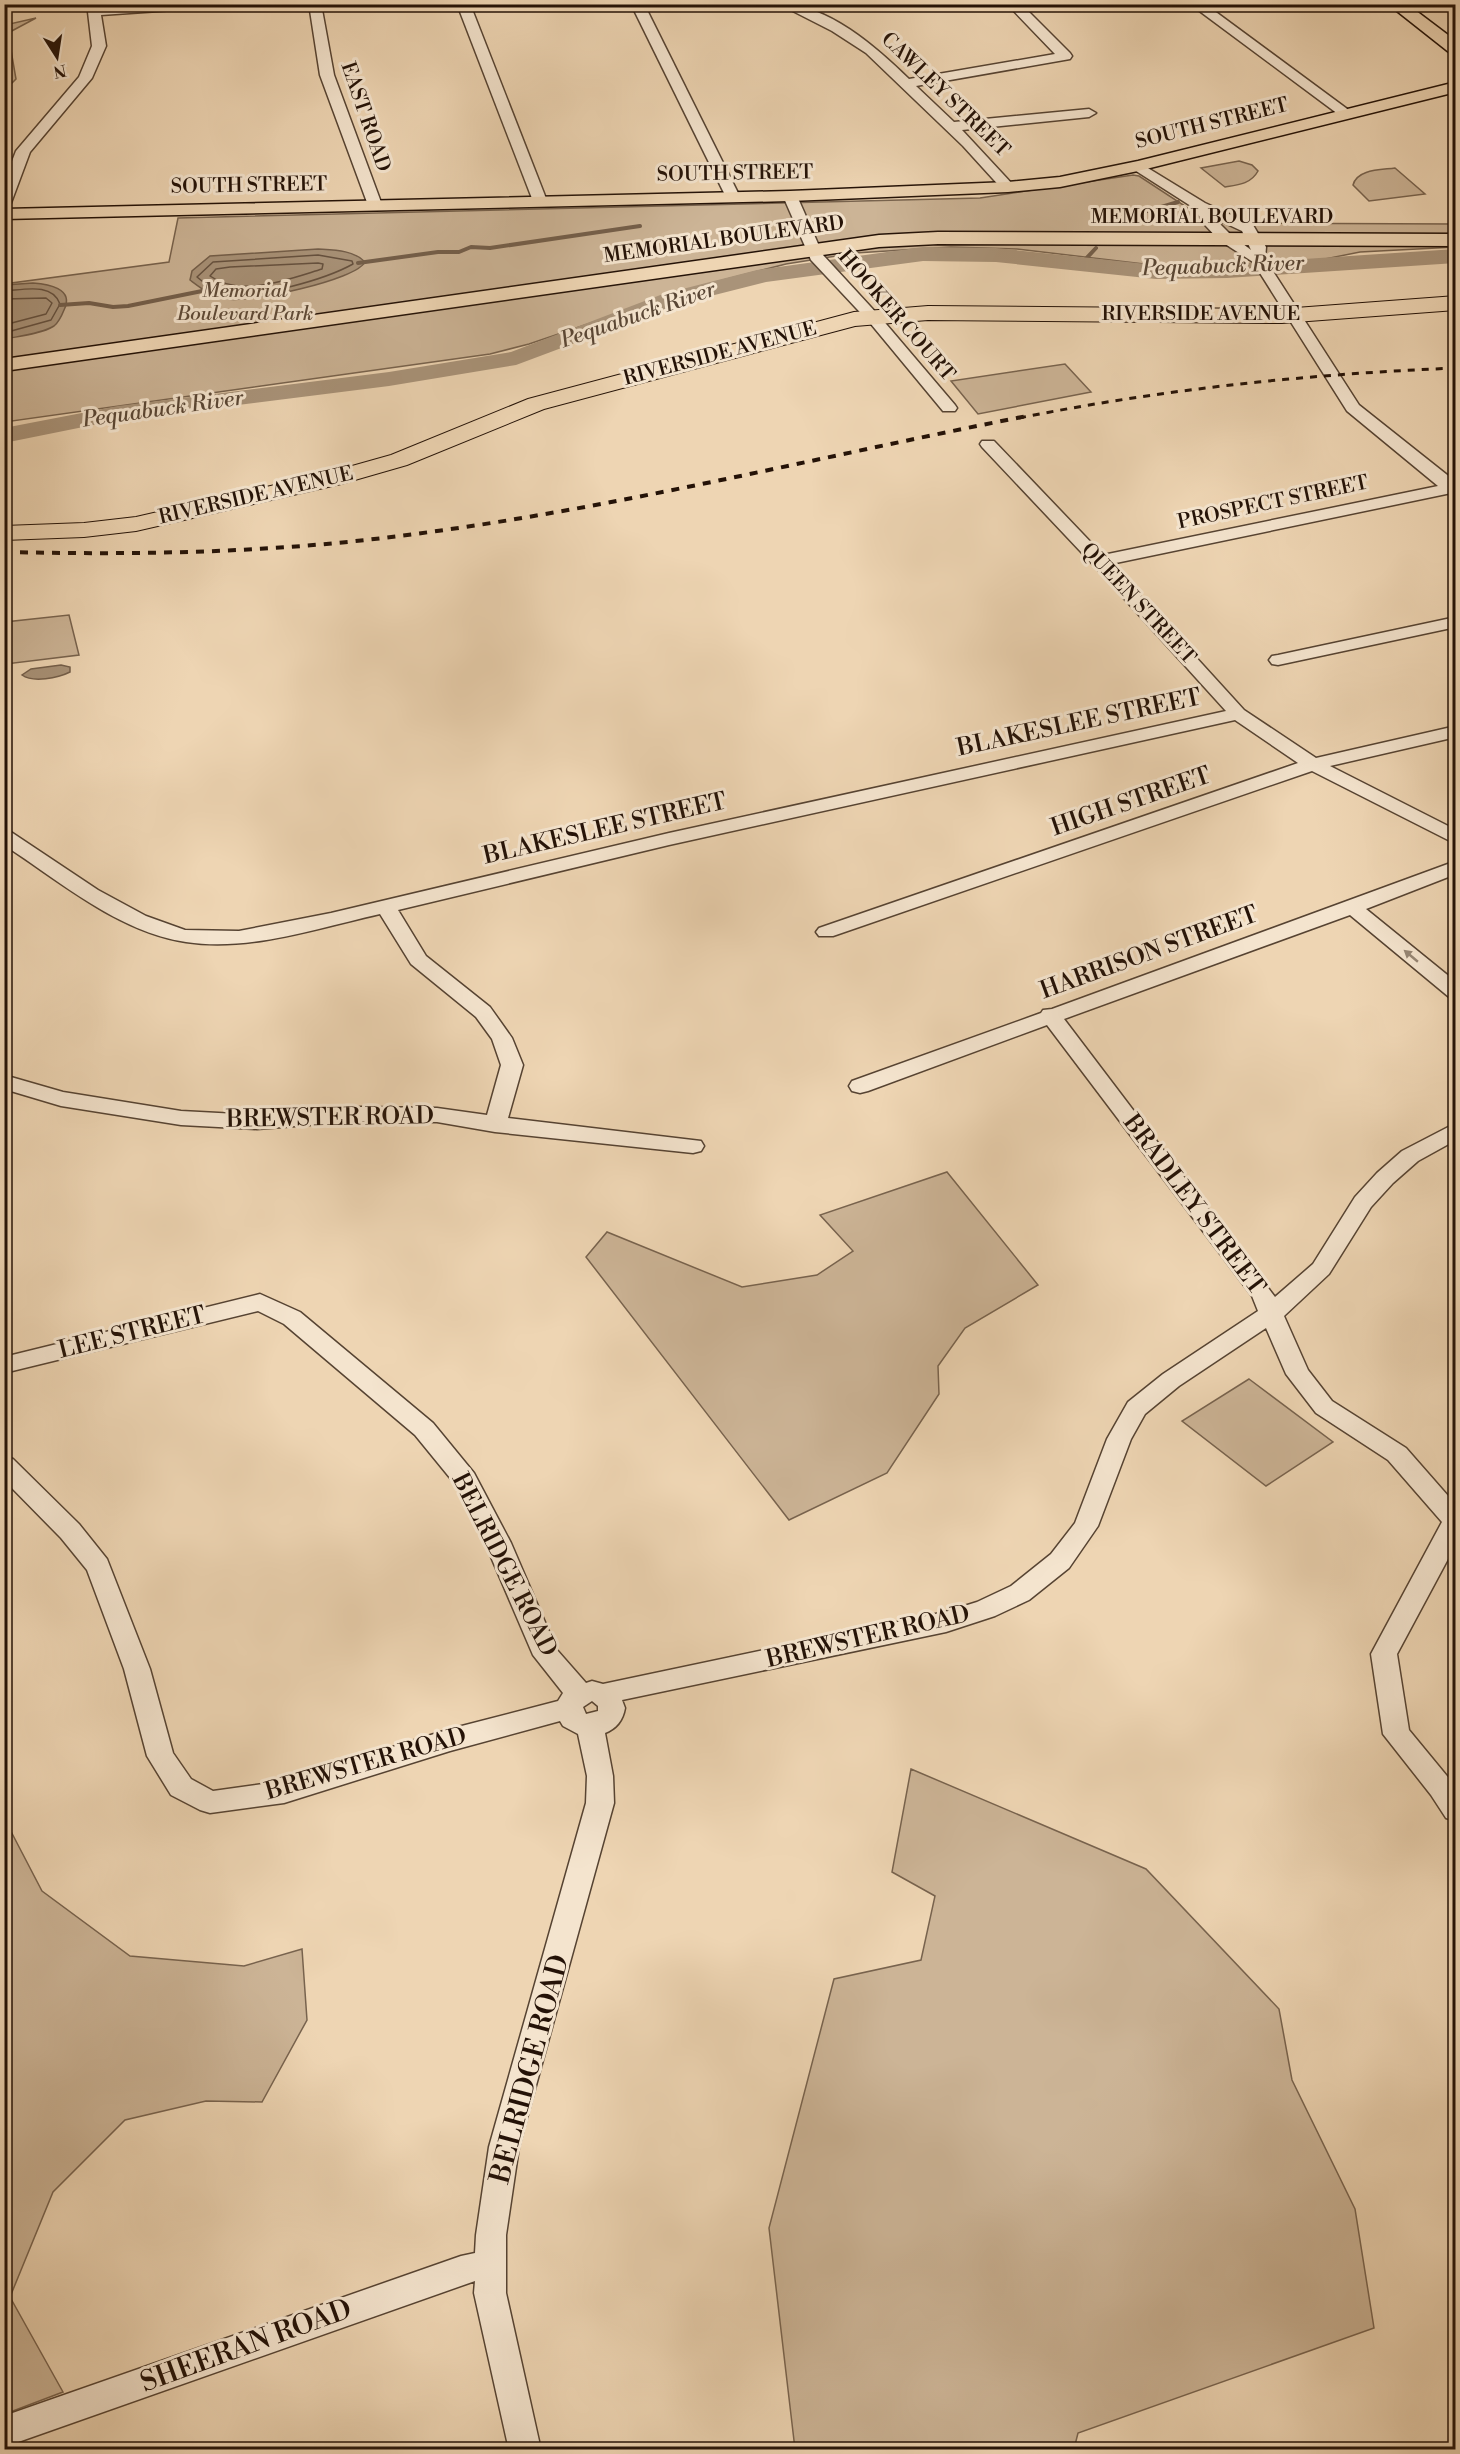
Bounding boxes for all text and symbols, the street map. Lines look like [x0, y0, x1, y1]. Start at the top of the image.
north arrow [27, 27, 87, 87]
street label: CAWLEY STREET [875, 27, 1015, 163]
street label: EAST ROAD [335, 59, 395, 175]
text: N [51, 60, 68, 82]
street label: SOUTH STREET [1133, 93, 1291, 155]
street label: SOUTH STREET [656, 160, 814, 188]
street label: SOUTH STREET [170, 172, 328, 200]
street label: MEMORIAL BOULEVARD [1091, 205, 1333, 230]
street label: MEMORIAL BOULEVARD [602, 211, 846, 269]
street label: HOOKER COURT [832, 245, 960, 387]
water label: Pequabuck River [1140, 250, 1305, 282]
water label: Pequabuck River [556, 276, 720, 354]
park label: Memorial Boulevard Park [176, 279, 313, 327]
street label: RIVERSIDE AVENUE [1102, 302, 1300, 327]
street label: RIVERSIDE AVENUE [621, 316, 819, 392]
water label: Pequabuck River [80, 384, 246, 434]
street label: RIVERSIDE AVENUE [156, 461, 356, 531]
street label: PROSPECT STREET [1175, 471, 1371, 535]
street label: QUEEN STREET [1075, 538, 1201, 670]
street label: BLAKESLEE STREET [953, 682, 1204, 764]
street label: HIGH STREET [1047, 761, 1215, 843]
street label: BLAKESLEE STREET [479, 786, 730, 872]
street label: HARRISON STREET [1036, 900, 1262, 1006]
one-way arrow [1403, 950, 1418, 963]
street label: BREWSTER ROAD [225, 1101, 434, 1135]
street label: BRADLEY STREET [1116, 1108, 1272, 1301]
street label: LEE STREET [55, 1300, 209, 1366]
street label: BELRIDGE ROAD [444, 1467, 563, 1662]
street label: BREWSTER ROAD [762, 1599, 973, 1675]
street label: BREWSTER ROAD [261, 1721, 470, 1807]
street label: BELRIDGE ROAD [482, 1951, 577, 2188]
street label: SHEERAN ROAD [136, 2292, 356, 2400]

